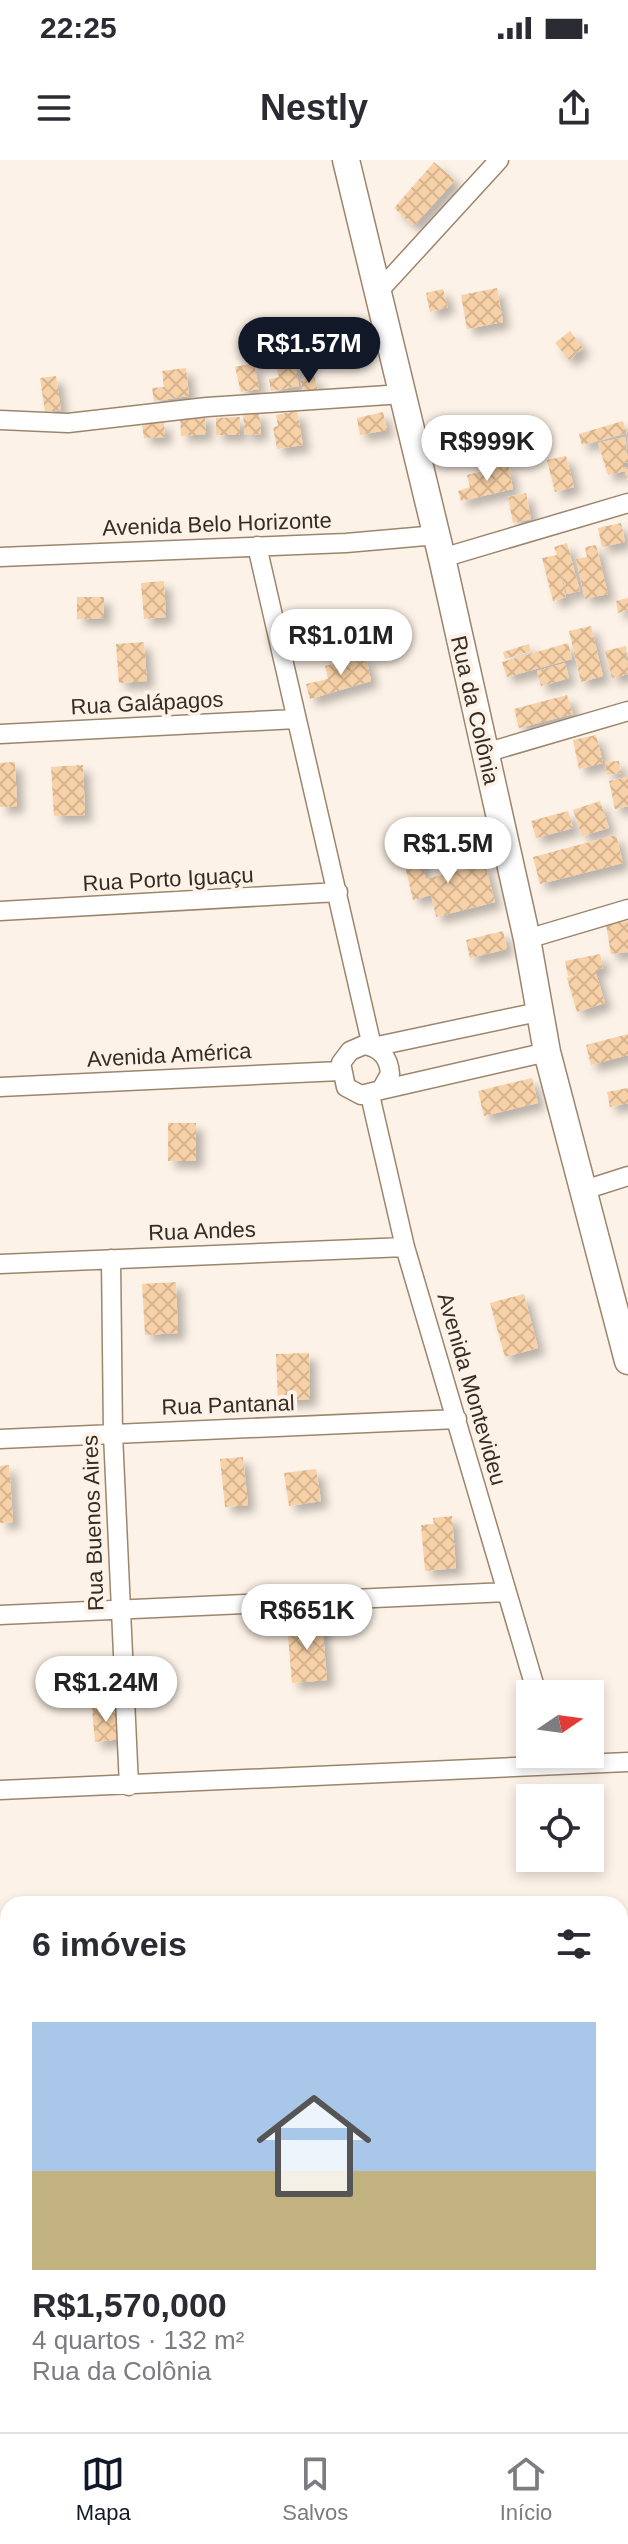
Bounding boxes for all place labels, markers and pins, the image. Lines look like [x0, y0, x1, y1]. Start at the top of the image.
pin: R$1.57M [235, 317, 383, 385]
pin: R$999K [422, 415, 552, 483]
pin: R$1.01M [267, 609, 415, 677]
pin: R$1.5M [383, 817, 513, 885]
pin: R$651K [242, 1584, 372, 1652]
pin: R$1.24M [32, 1656, 180, 1724]

